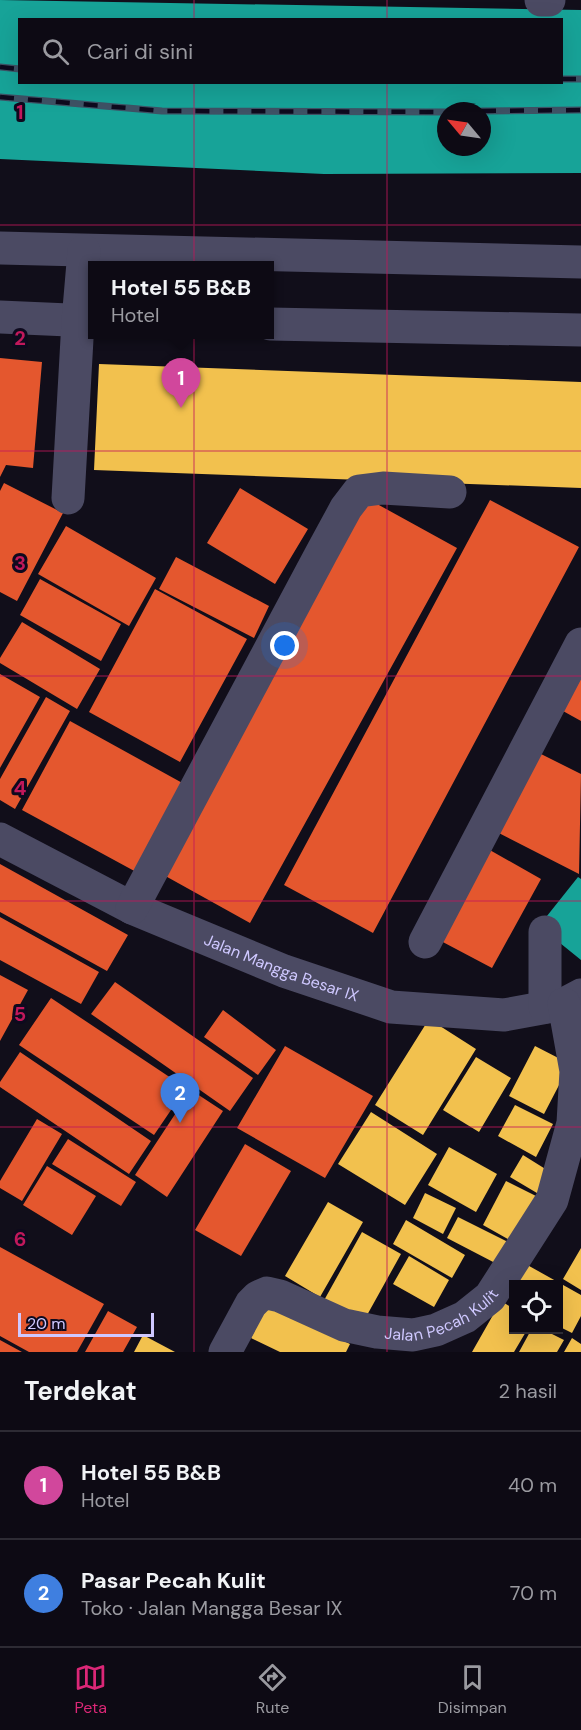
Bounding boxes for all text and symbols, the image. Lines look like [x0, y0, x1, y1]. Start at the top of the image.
search box [18, 18, 563, 84]
icon: search [39, 35, 72, 68]
text: Cari di sini [87, 37, 193, 66]
text: 1 [16, 99, 24, 125]
north arrow [437, 102, 491, 156]
popup [88, 261, 274, 339]
text: Hotel 55 B&B [111, 273, 251, 302]
text: Hotel [111, 302, 159, 328]
text: 2 [14, 325, 26, 351]
pin: 1 [162, 358, 201, 408]
text: 3 [14, 550, 26, 576]
your location [270, 631, 299, 660]
text: 4 [14, 775, 27, 801]
street label: Jalan Mangga Besar IX [201, 929, 362, 1007]
text: 5 [14, 1001, 26, 1027]
pin: 2 [160, 1074, 200, 1123]
text: 6 [14, 1226, 26, 1252]
map controls [509, 1280, 563, 1334]
button: locate [509, 1280, 563, 1334]
street label: Jalan Pecah Kulit [384, 1285, 503, 1346]
scale bar [18, 1310, 154, 1338]
text: 20 m [27, 1313, 66, 1334]
text: Terdekat [24, 1374, 137, 1408]
text: 2 hasil [498, 1378, 557, 1404]
text: Hotel 55 B&B [81, 1458, 221, 1487]
text: 1 [40, 1472, 47, 1498]
text: 40 m [508, 1472, 557, 1498]
text: Hotel [81, 1487, 129, 1513]
text: Pasar Pecah Kulit [81, 1566, 266, 1595]
text: 2 [38, 1580, 49, 1606]
text: 70 m [510, 1580, 557, 1606]
text: Toko · Jalan Mangga Besar IX [81, 1595, 343, 1621]
tab: Peta [74, 1661, 107, 1718]
tab: Rute [256, 1661, 289, 1718]
tab: Disimpan [438, 1661, 507, 1718]

